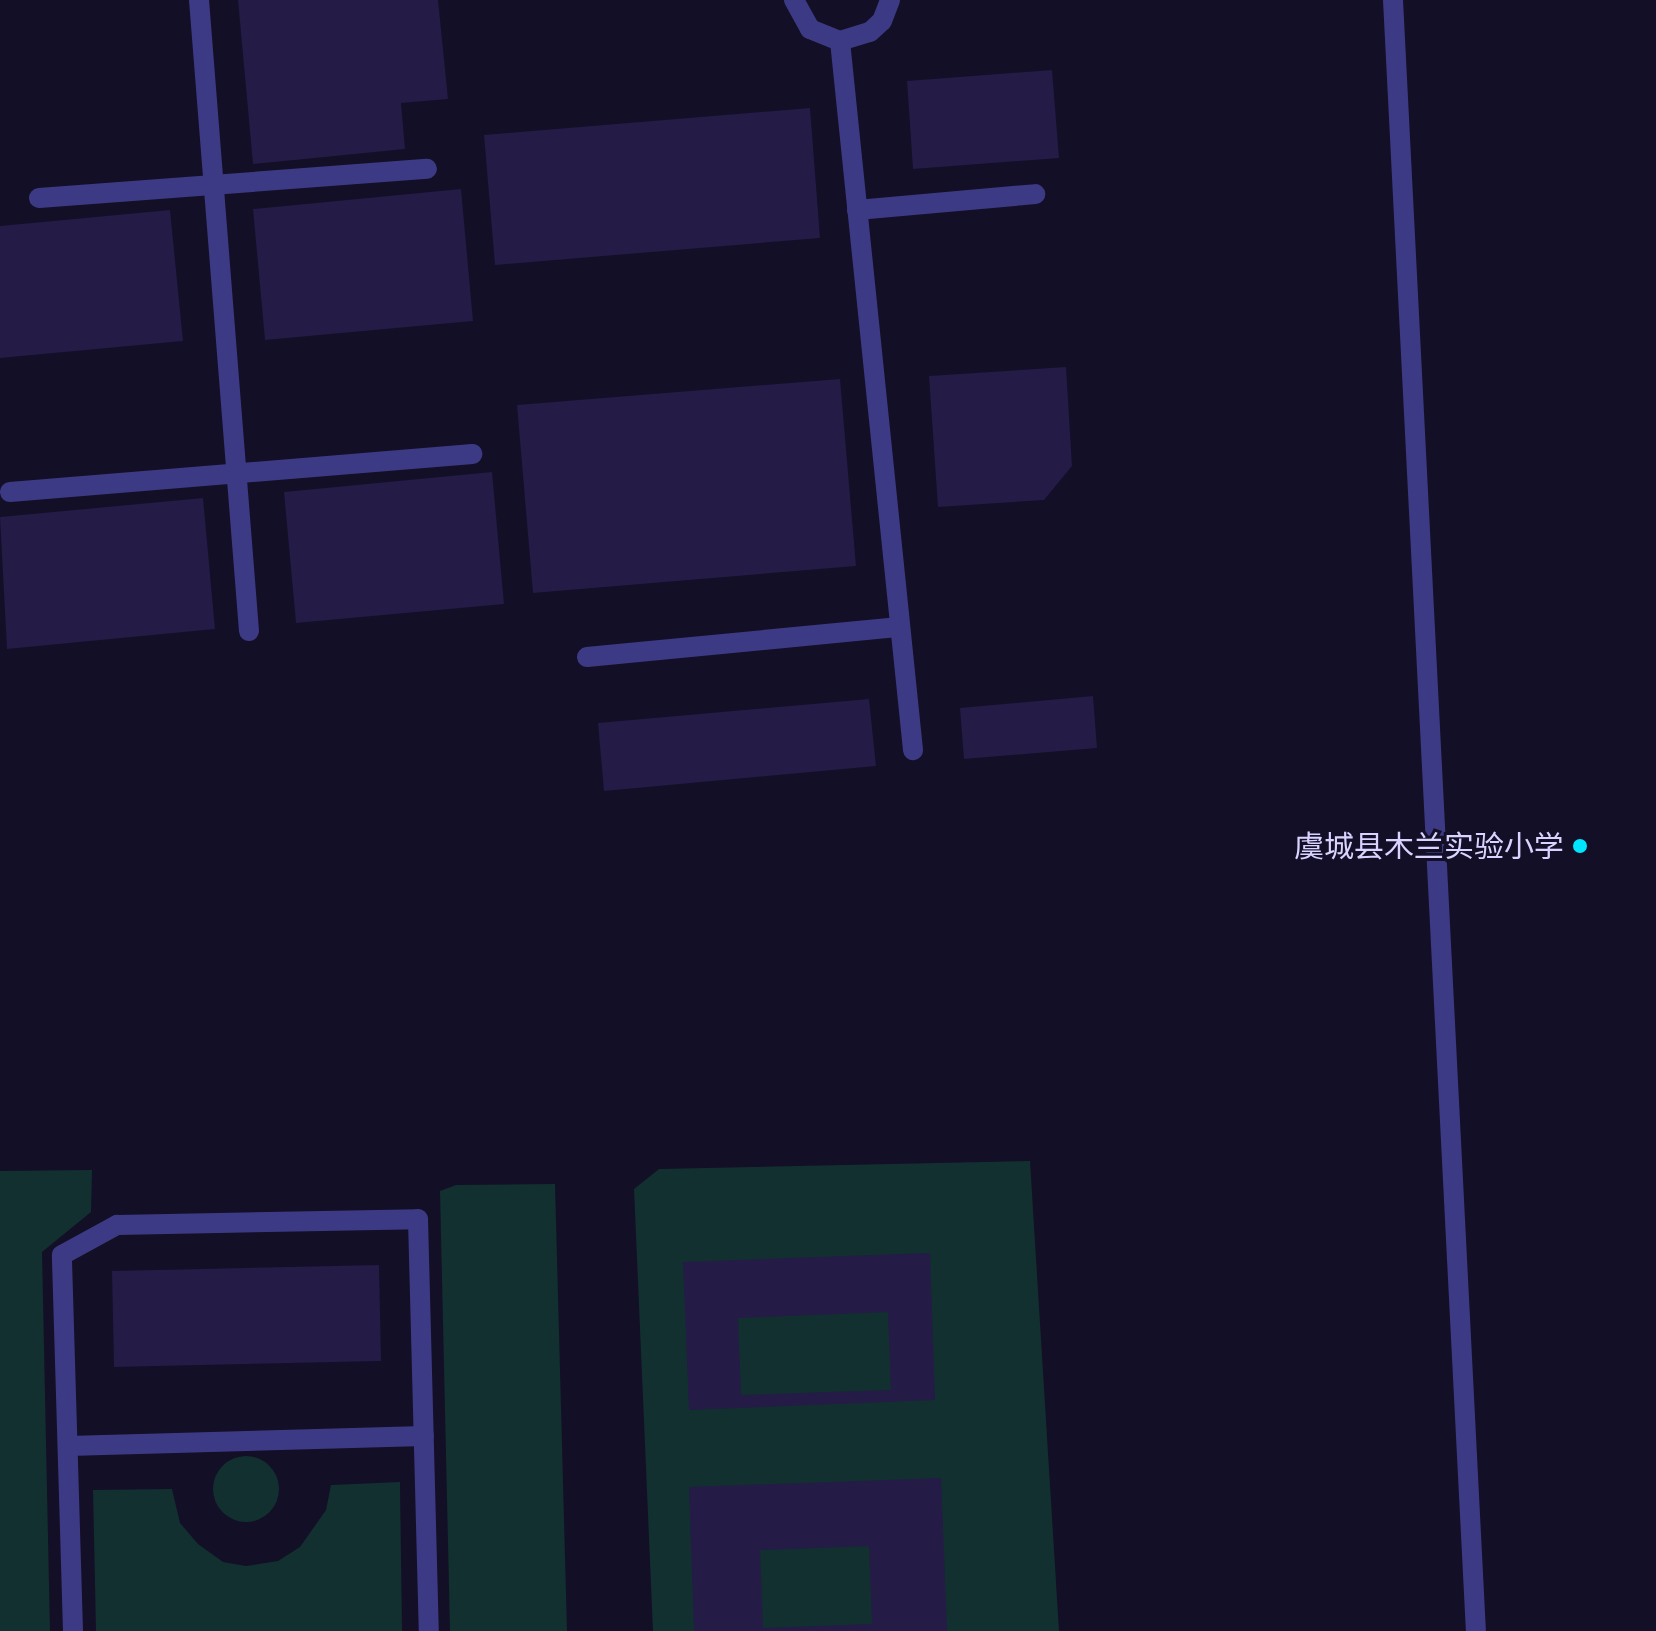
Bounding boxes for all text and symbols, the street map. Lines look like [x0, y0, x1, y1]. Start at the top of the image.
place label: 虞城县木兰实验小学 [1294, 828, 1564, 864]
marker: 虞城县木兰实验小学 [1571, 837, 1589, 855]

